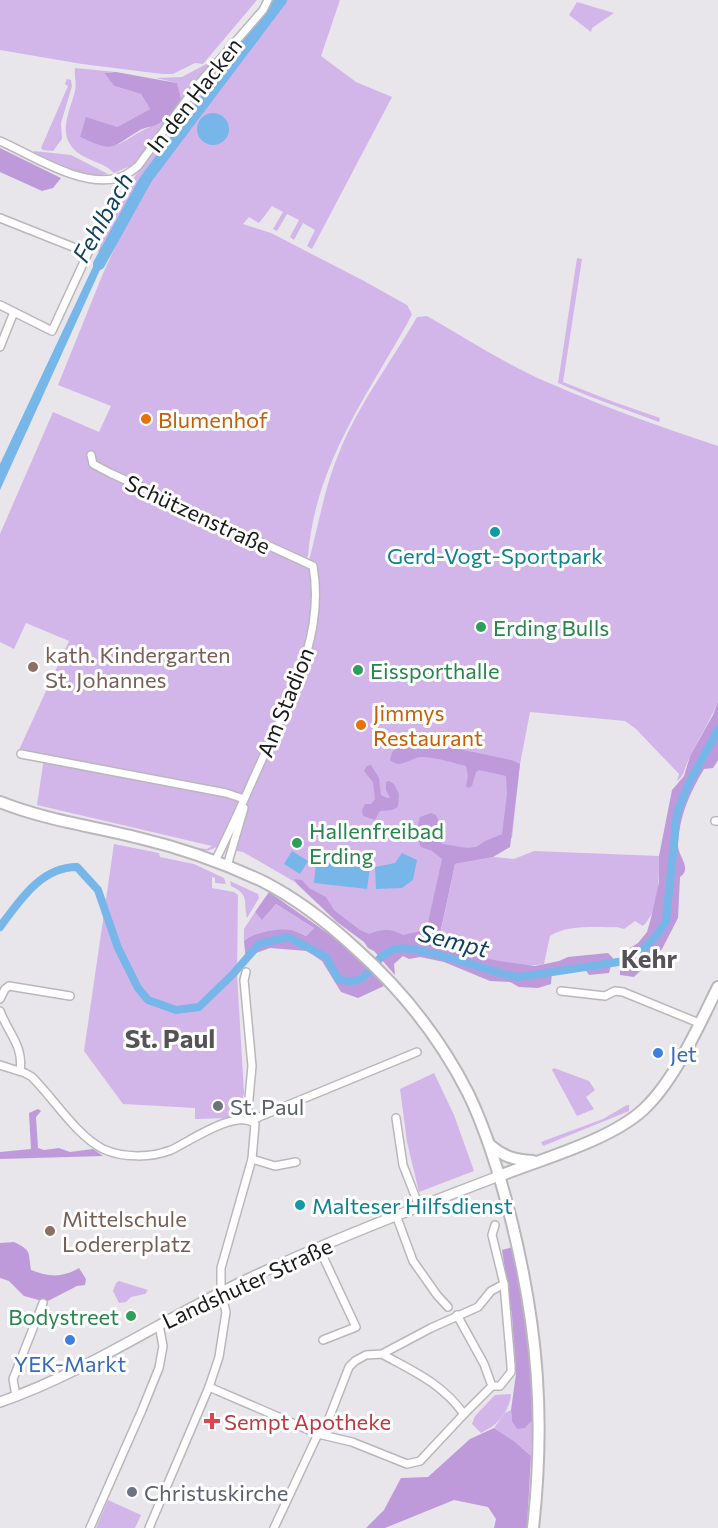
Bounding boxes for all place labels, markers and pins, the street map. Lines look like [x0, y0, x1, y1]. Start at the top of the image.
place label: Blumenhof [158, 406, 268, 433]
marker: Blumenhof [139, 412, 153, 426]
marker: Gerd-Vogt-Sportpark [488, 525, 502, 539]
place label: Gerd-Vogt-Sportpark [387, 542, 603, 569]
place label: Erding Bulls [493, 614, 609, 641]
marker: Erding Bulls [474, 620, 488, 634]
place label: kath. Kindergarten St. Johannes [45, 641, 231, 693]
place label: Eissporthalle [370, 657, 500, 684]
marker: kath. Kindergarten St. Johannes [26, 660, 40, 674]
marker: Eissporthalle [351, 663, 365, 677]
place label: Jimmys Restaurant [373, 699, 483, 751]
marker: Jimmys Restaurant [354, 718, 368, 732]
place label: Hallenfreibad Erding [309, 817, 444, 869]
marker: Hallenfreibad Erding [290, 836, 304, 850]
place label: Jet [670, 1040, 697, 1067]
marker: Jet [651, 1046, 665, 1060]
place label: St. Paul [230, 1093, 304, 1120]
marker: St. Paul [211, 1099, 225, 1113]
place label: Malteser Hilfsdienst [312, 1192, 513, 1219]
marker: Malteser Hilfsdienst [293, 1198, 307, 1212]
place label: Mittelschule Lodererplatz [62, 1205, 191, 1257]
marker: Mittelschule Lodererplatz [43, 1224, 57, 1238]
place label: Bodystreet [8, 1303, 119, 1330]
marker: Bodystreet [124, 1309, 138, 1323]
marker: YEK-Markt [63, 1333, 77, 1347]
place label: YEK-Markt [14, 1350, 126, 1377]
place label: Sempt Apotheke [224, 1408, 391, 1435]
marker: Sempt Apotheke [205, 1414, 219, 1428]
place label: Christuskirche [144, 1479, 288, 1506]
marker: Christuskirche [125, 1485, 139, 1499]

